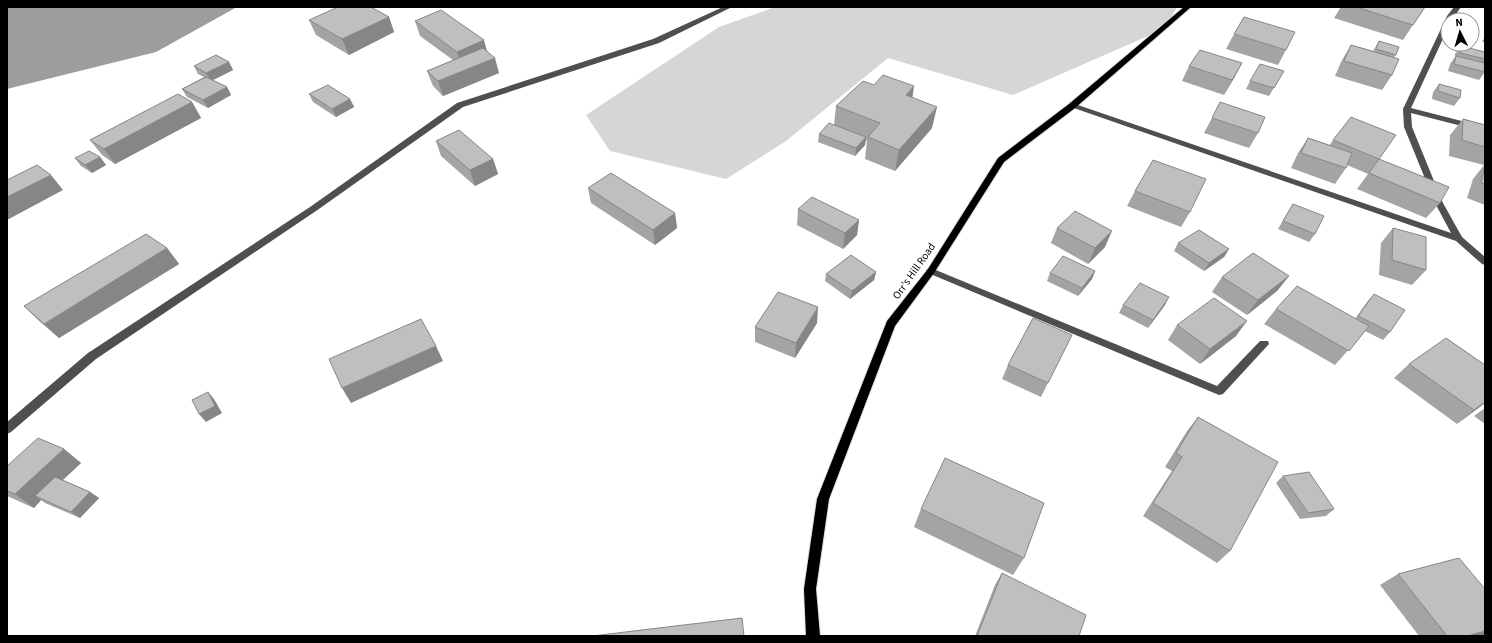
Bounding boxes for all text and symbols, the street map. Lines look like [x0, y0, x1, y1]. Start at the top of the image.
north arrow [1440, 12, 1480, 52]
text: N [1455, 15, 1463, 30]
street label: Orr’s Hill Road [889, 240, 939, 302]

